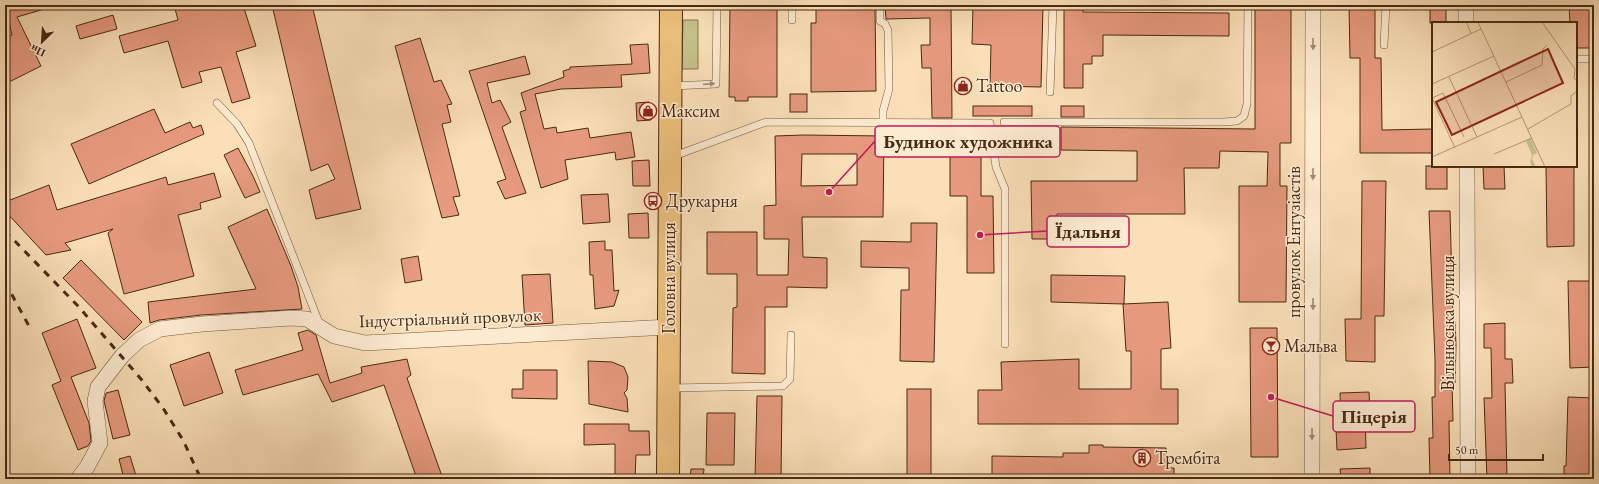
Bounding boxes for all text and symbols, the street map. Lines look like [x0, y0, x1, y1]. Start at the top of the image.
north arrow [22, 22, 62, 62]
inset map [1432, 22, 1577, 167]
one-way arrow [1310, 38, 1316, 51]
text: Пн [27, 41, 48, 61]
place label: Tattoo [976, 74, 1023, 97]
shop icon: Tattoo [953, 76, 973, 96]
one-way arrow [703, 81, 715, 88]
place label: Максим [661, 99, 721, 122]
shop icon: Максим [638, 101, 658, 121]
callout: Будинок художника [875, 126, 1060, 157]
text: Будинок художника [883, 129, 1053, 154]
street label: провулок Ентузіастів [1282, 166, 1305, 318]
one-way arrow [1310, 168, 1316, 181]
place label: Друкарня [666, 189, 738, 212]
bus stop icon: Друкарня [643, 191, 663, 211]
callout: Їдальня [1047, 216, 1129, 247]
text: Їдальня [1055, 219, 1121, 244]
street label: Головна вулиця [657, 222, 680, 334]
street label: Вільнюська вулиця [1436, 255, 1459, 391]
one-way arrow [1310, 298, 1316, 311]
street label: Індустріальний провулок [358, 303, 542, 332]
place label: Мальва [1284, 334, 1338, 357]
bar icon: Мальва [1261, 336, 1281, 356]
callout: Піцерія [1333, 401, 1415, 432]
text: Піцерія [1341, 404, 1407, 429]
one-way arrow [1309, 428, 1315, 441]
scale bar [1449, 436, 1543, 462]
text: 50 m [1455, 442, 1479, 458]
place label: Трембіта [1155, 446, 1221, 469]
building icon: Трембіта [1132, 448, 1152, 468]

